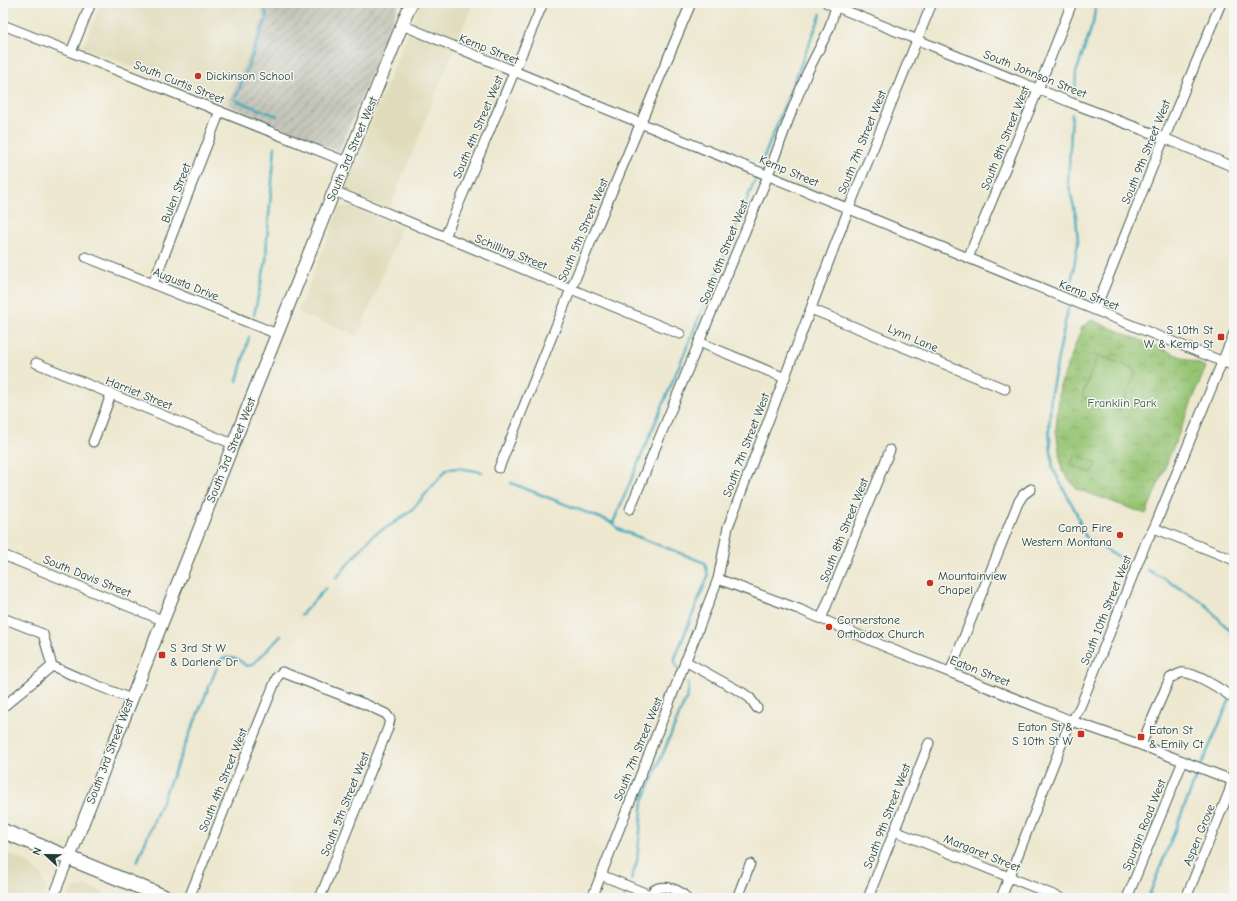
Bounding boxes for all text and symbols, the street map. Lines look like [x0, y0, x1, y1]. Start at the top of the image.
street label: Kemp Street [457, 31, 521, 68]
street label: South Johnson Street [981, 47, 1089, 101]
street label: South Curtis Street [132, 57, 227, 107]
place label: Dickinson School [206, 69, 293, 83]
marker: Dickinson School [193, 71, 203, 81]
street label: South 4th Street West [450, 73, 506, 181]
street label: South 8th Street West [978, 83, 1033, 192]
street label: South 7th Street West [835, 88, 889, 196]
street label: South 3rd Street West [324, 94, 381, 203]
street label: South 9th Street West [1119, 97, 1174, 206]
street label: Kemp Street [757, 152, 821, 190]
street label: Bulen Street [158, 161, 194, 225]
street label: South 5th Street West [555, 175, 611, 284]
street label: South 6th Street West [697, 197, 752, 306]
street label: Schilling Street [473, 231, 550, 273]
street label: Augusta Drive [151, 264, 221, 304]
street label: Kemp Street [1057, 277, 1121, 314]
street label: Lynn Lane [886, 321, 940, 355]
place label: S 10th St W & Kemp St [1144, 323, 1214, 351]
marker: S 10th St W & Kemp St [1216, 332, 1226, 342]
street label: Harriet Street [104, 373, 175, 413]
street label: South 7th Street West [720, 390, 773, 499]
street label: South 3rd Street West [204, 395, 259, 505]
park label: Franklin Park [1087, 396, 1157, 410]
street label: South 8th Street West [817, 475, 872, 584]
place label: Camp Fire Western Montana [1022, 521, 1112, 549]
marker: Camp Fire Western Montana [1115, 530, 1125, 540]
street label: South Davis Street [41, 552, 133, 600]
street label: South 10th Street West [1078, 553, 1135, 667]
place label: Mountainview Chapel [938, 569, 1008, 597]
marker: Mountainview Chapel [925, 578, 935, 588]
place label: Cornerstone Orthodox Church [837, 613, 924, 641]
marker: Cornerstone Orthodox Church [824, 622, 834, 632]
place label: S 3rd St W & Darlene Dr [170, 641, 238, 669]
marker: S 3rd St W & Darlene Dr [157, 650, 167, 660]
street label: Eaton Street [948, 653, 1013, 690]
street label: South 7th Street West [611, 695, 665, 803]
street label: South 3rd Street West [83, 696, 137, 806]
place label: Eaton St & S 10th St W [1012, 720, 1074, 748]
place label: Eaton St & Emily Ct [1149, 723, 1204, 751]
street label: South 4th Street West [196, 726, 250, 834]
marker: Eaton St & S 10th St W [1076, 729, 1086, 739]
marker: Eaton St & Emily Ct [1136, 732, 1146, 742]
street label: South 5th Street West [318, 749, 373, 858]
street label: South 9th Street West [861, 761, 914, 870]
street label: Spurgin Road West [1119, 777, 1169, 873]
street label: Aspen Grove [1180, 802, 1218, 868]
street label: Margaret Street [942, 831, 1023, 875]
north arrow [26, 835, 66, 875]
text: N [30, 846, 45, 857]

